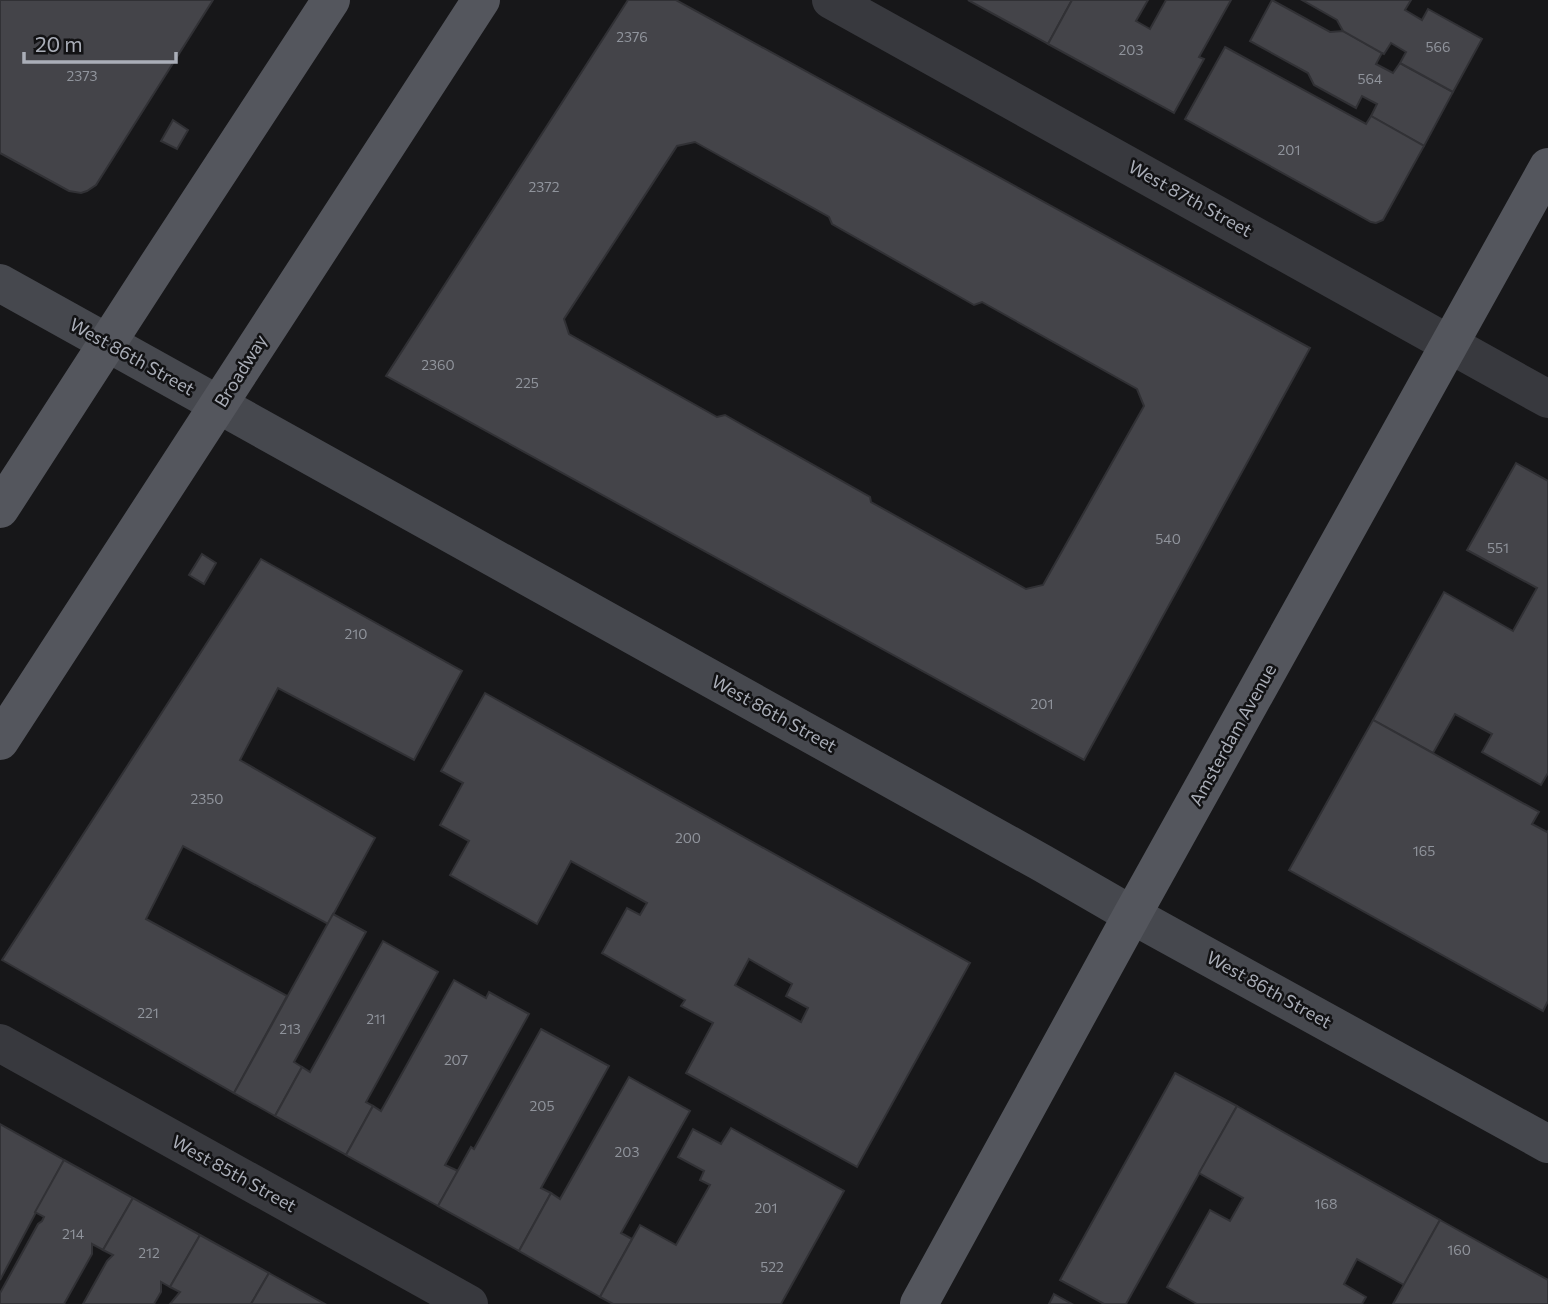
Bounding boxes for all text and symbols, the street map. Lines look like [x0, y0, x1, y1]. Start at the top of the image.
scale bar [24, 21, 177, 65]
house number: 2376 [616, 28, 648, 45]
text: 20 m [35, 31, 83, 56]
house number: 566 [1425, 38, 1451, 55]
house number: 203 [1119, 41, 1143, 58]
house number: 2373 [66, 67, 98, 84]
house number: 564 [1358, 70, 1383, 87]
house number: 201 [1278, 141, 1300, 158]
street label: West 87th Street [1125, 155, 1256, 241]
house number: 2372 [529, 178, 560, 195]
street label: West 86th Street [66, 313, 199, 400]
street label: Broadway [209, 330, 271, 411]
house number: 2360 [421, 356, 455, 373]
house number: 225 [515, 374, 539, 391]
house number: 540 [1155, 530, 1181, 547]
house number: 551 [1487, 539, 1509, 556]
house number: 210 [345, 625, 367, 642]
street label: Amsterdam Avenue [1184, 660, 1280, 809]
street label: West 86th Street [708, 670, 841, 757]
house number: 201 [1031, 695, 1053, 712]
house number: 2350 [191, 790, 223, 807]
house number: 200 [675, 829, 701, 846]
house number: 165 [1413, 842, 1435, 859]
street label: West 86th Street [1203, 946, 1336, 1033]
house number: 221 [137, 1004, 159, 1021]
house number: 211 [366, 1010, 386, 1027]
house number: 213 [279, 1020, 301, 1037]
house number: 207 [444, 1051, 468, 1068]
house number: 205 [530, 1097, 554, 1114]
street label: West 85th Street [168, 1130, 301, 1216]
house number: 203 [615, 1143, 639, 1160]
house number: 168 [1315, 1195, 1337, 1212]
house number: 201 [755, 1199, 777, 1216]
house number: 214 [62, 1225, 85, 1242]
house number: 160 [1447, 1241, 1471, 1258]
house number: 212 [138, 1244, 160, 1261]
house number: 522 [760, 1258, 784, 1275]

